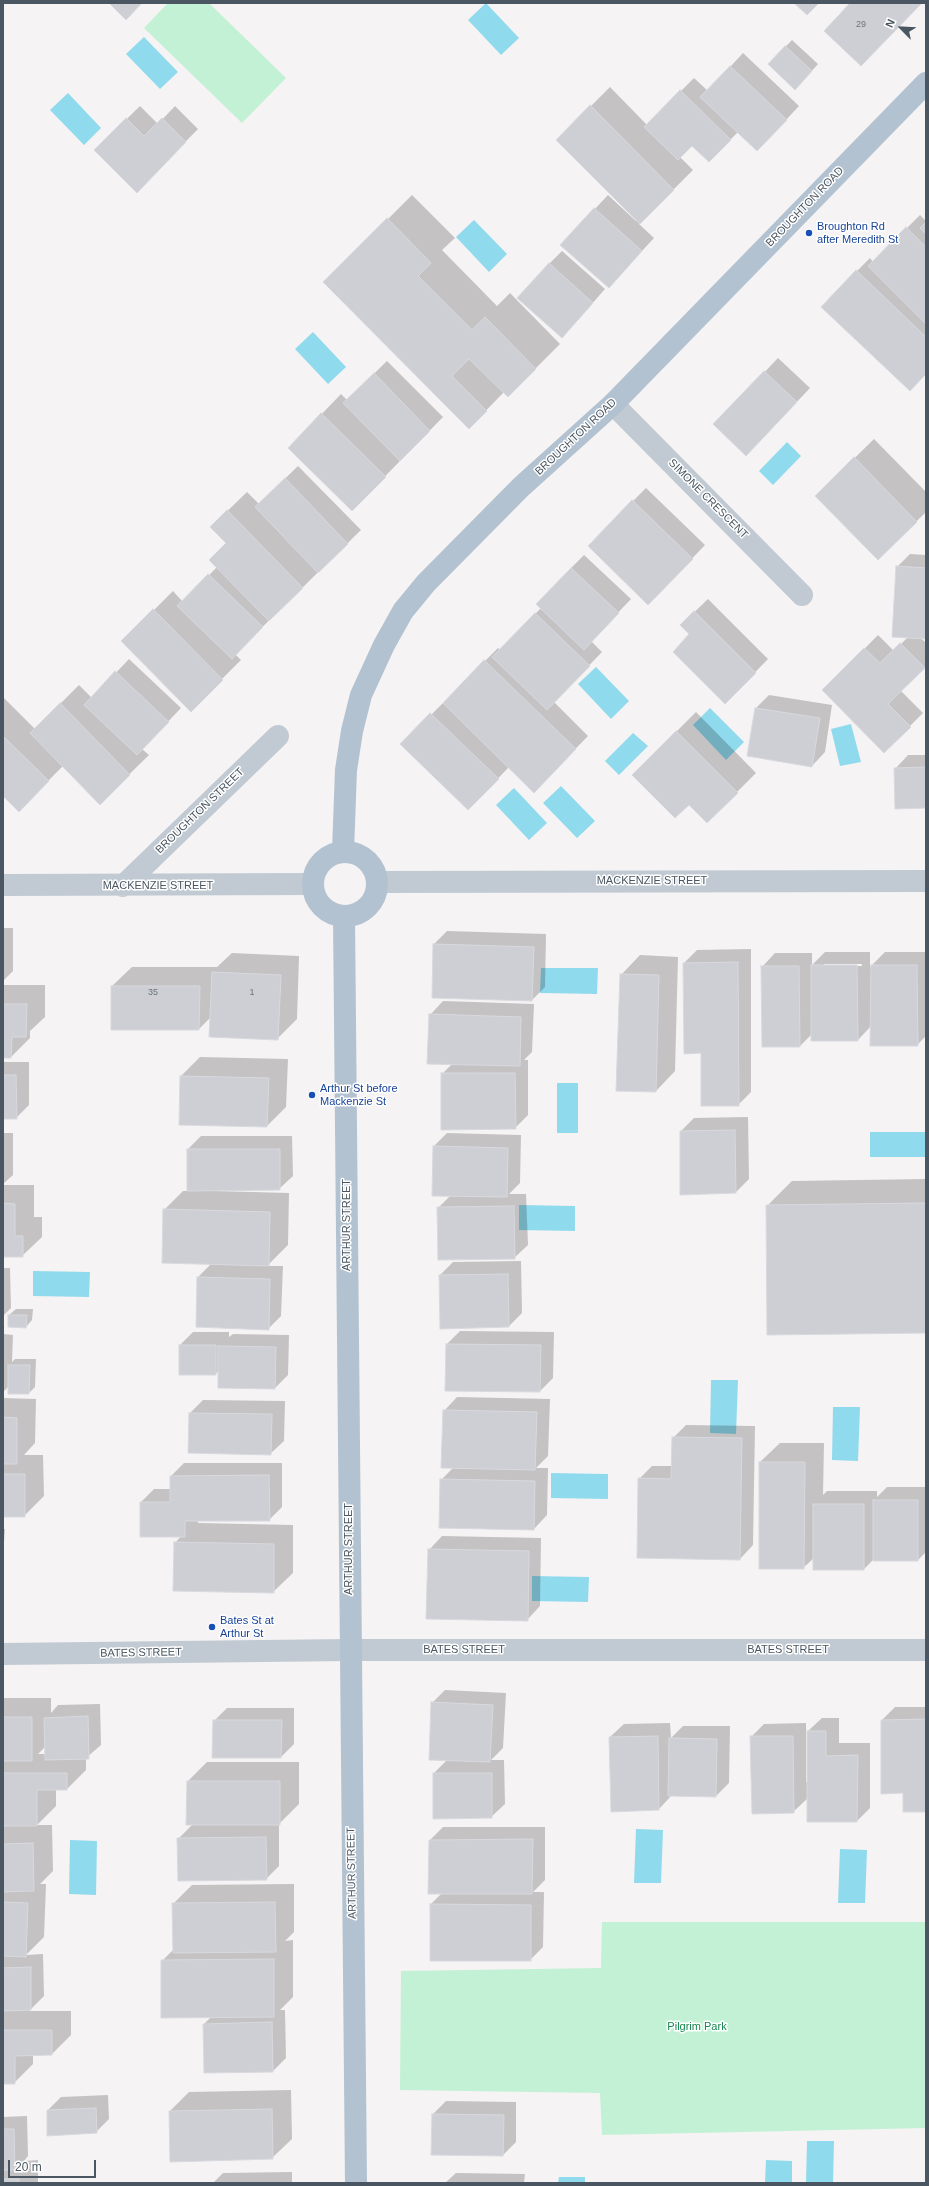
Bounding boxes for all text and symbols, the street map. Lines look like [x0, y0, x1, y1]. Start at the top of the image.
north arrow [881, 8, 921, 48]
text: N [883, 17, 897, 29]
house number: 29 [856, 20, 866, 30]
street label: BROUGHTON ROAD [763, 164, 847, 250]
place label: Broughton Rd after Meredith St [817, 220, 898, 246]
marker: Broughton Rd after Meredith St [804, 228, 814, 238]
street label: BROUGHTON ROAD [533, 396, 619, 478]
street label: SIMONE CRESCENT [666, 457, 750, 541]
street label: BROUGHTON STREET [153, 765, 247, 857]
street label: MACKENZIE STREET [597, 874, 707, 888]
street label: MACKENZIE STREET [103, 879, 213, 893]
house number: 35 [148, 988, 158, 998]
house number: 1 [249, 988, 255, 998]
place label: Arthur St before Mackenzie St [320, 1082, 398, 1108]
marker: Arthur St before Mackenzie St [307, 1090, 317, 1100]
street label: ARTHUR STREET [340, 1179, 354, 1271]
street label: ARTHUR STREET [342, 1503, 356, 1595]
place label: Bates St at Arthur St [220, 1614, 274, 1640]
marker: Bates St at Arthur St [207, 1622, 217, 1632]
street label: BATES STREET [423, 1643, 505, 1657]
street label: BATES STREET [747, 1643, 829, 1657]
street label: BATES STREET [100, 1646, 182, 1660]
street label: ARTHUR STREET [345, 1827, 359, 1919]
park label: Pilgrim Park [667, 2020, 727, 2034]
scale bar [10, 2152, 98, 2178]
text: 20 m [15, 2160, 42, 2174]

